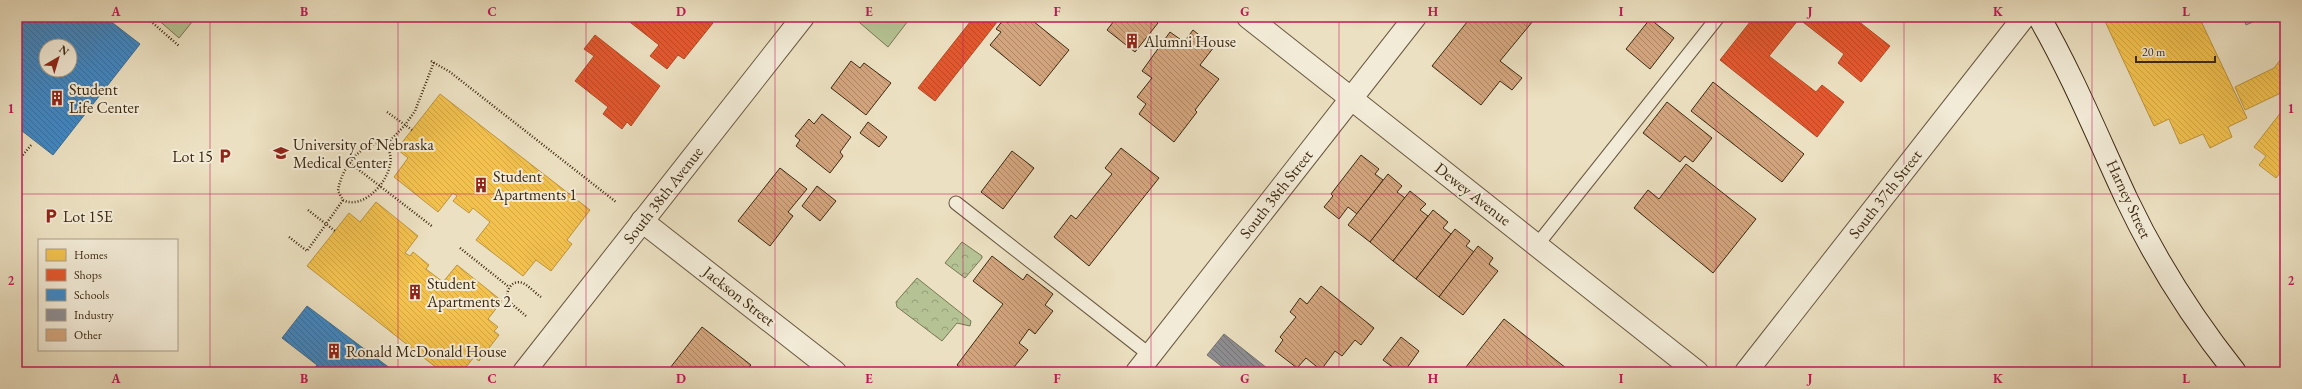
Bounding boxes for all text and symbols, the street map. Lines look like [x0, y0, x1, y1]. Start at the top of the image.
text: A [110, 3, 121, 20]
text: B [300, 3, 308, 20]
text: C [487, 3, 497, 20]
text: D [676, 3, 686, 20]
text: E [865, 3, 873, 20]
text: F [1053, 3, 1061, 20]
text: G [1240, 3, 1250, 20]
text: H [1428, 3, 1439, 20]
text: I [1619, 3, 1624, 20]
text: J [1806, 3, 1813, 20]
text: K [1993, 3, 2004, 20]
text: L [2182, 3, 2190, 20]
place label: Alumni House [1143, 31, 1236, 52]
building icon: Alumni House [1123, 32, 1141, 50]
north arrow [38, 38, 78, 78]
scale bar [2136, 38, 2215, 64]
text: N [56, 42, 72, 58]
text: 20 m [2142, 44, 2166, 60]
place label: Student Life Center [69, 79, 140, 118]
building icon: Student Life Center [48, 89, 66, 107]
text: 1 [8, 100, 15, 117]
text: 1 [2288, 100, 2295, 117]
place label: University of Nebraska Medical Center [293, 134, 434, 173]
street label: South 38th Avenue [618, 142, 708, 248]
school or university icon: University of Nebraska Medical Center [272, 144, 290, 162]
street label: South 38th Street [1235, 145, 1317, 243]
street label: South 37th Street [1844, 145, 1926, 243]
place label: Lot 15 [172, 146, 213, 167]
parking icon: Lot 15 [216, 147, 234, 165]
street label: Harney Street [2102, 156, 2156, 242]
street label: Dewey Avenue [1431, 158, 1515, 230]
place label: Student Apartments 1 [492, 166, 577, 205]
building icon: Student Apartments 1 [472, 176, 490, 194]
place label: Lot 15E [63, 206, 113, 227]
parking icon: Lot 15E [42, 207, 60, 225]
legend [38, 239, 178, 351]
text: Homes [74, 247, 108, 263]
street label: Jackson Street [697, 260, 779, 331]
text: Shops [74, 267, 102, 283]
text: 2 [8, 272, 15, 289]
text: 2 [2288, 272, 2295, 289]
place label: Student Apartments 2 [426, 273, 511, 312]
building icon: Student Apartments 2 [406, 283, 424, 301]
text: Schools [74, 287, 109, 303]
text: Industry [74, 307, 114, 323]
text: Other [74, 327, 102, 343]
place label: Ronald McDonald House [346, 341, 507, 362]
building icon: Ronald McDonald House [325, 342, 343, 360]
text: A [110, 370, 121, 387]
text: B [300, 370, 308, 387]
text: C [487, 370, 497, 387]
text: D [676, 370, 686, 387]
text: E [865, 370, 873, 387]
text: F [1053, 370, 1061, 387]
text: G [1240, 370, 1250, 387]
text: H [1428, 370, 1439, 387]
text: I [1619, 370, 1624, 387]
text: J [1806, 370, 1813, 387]
text: K [1993, 370, 2004, 387]
text: L [2182, 370, 2190, 387]

